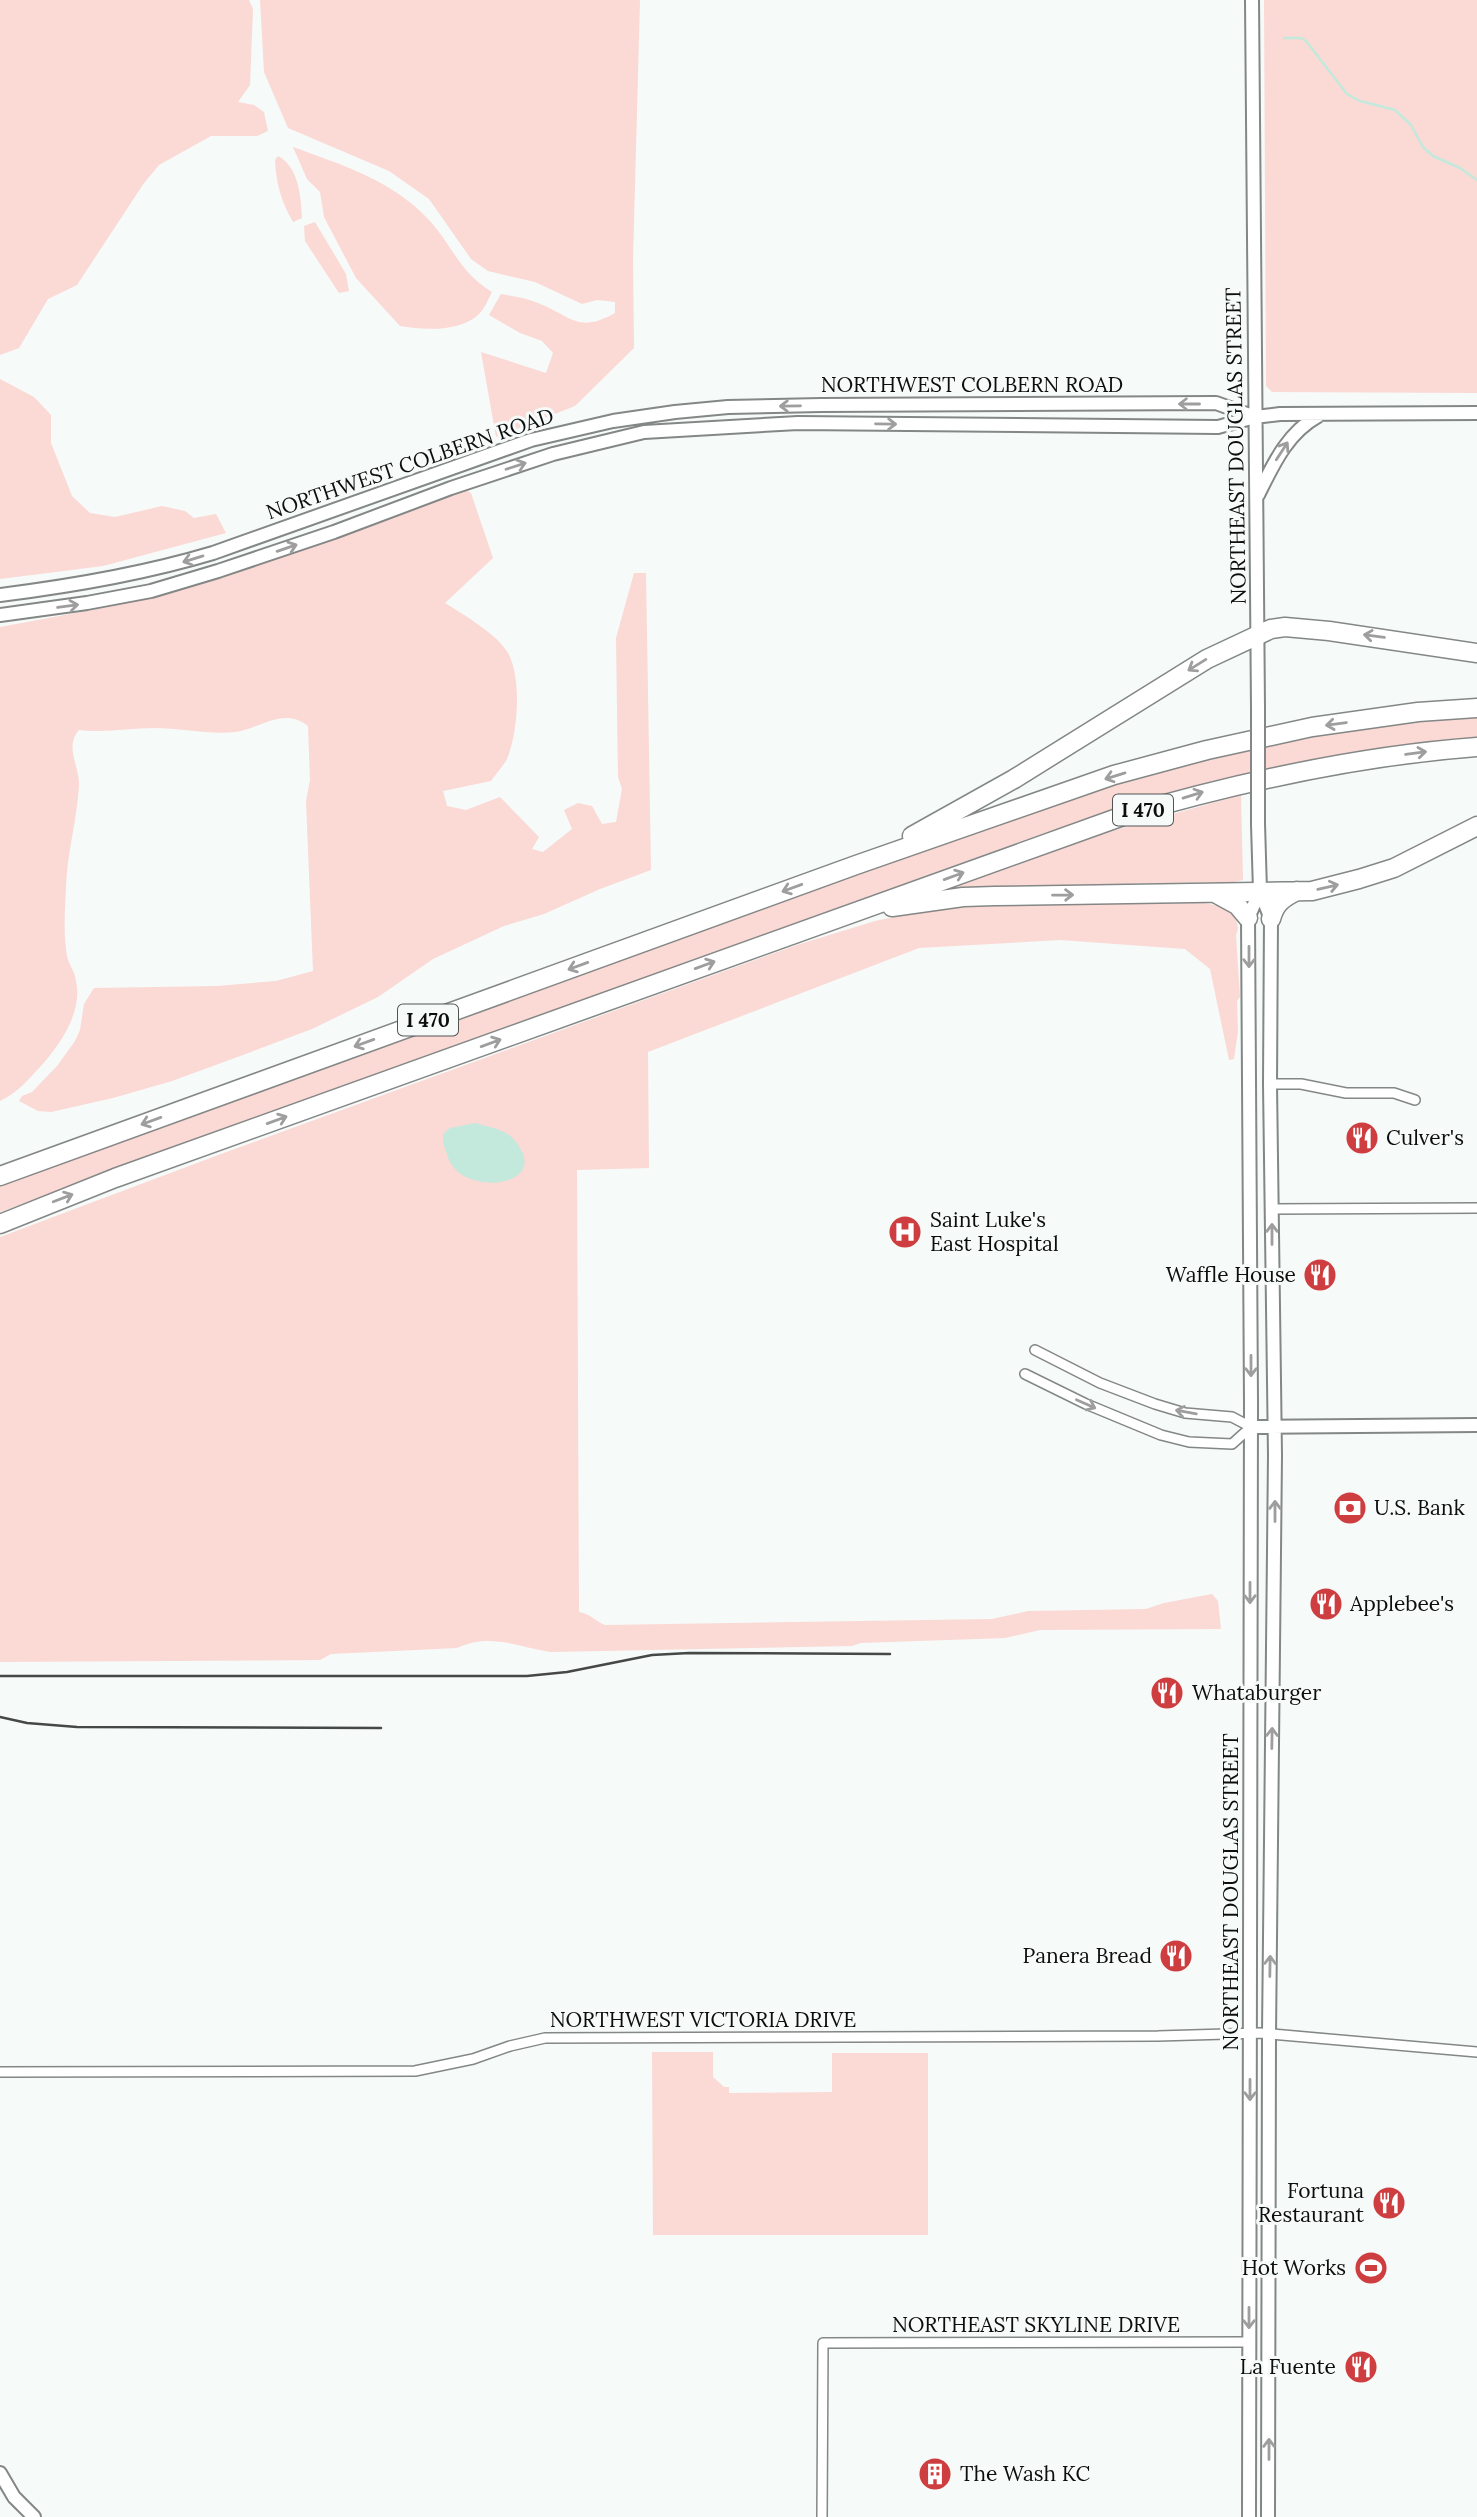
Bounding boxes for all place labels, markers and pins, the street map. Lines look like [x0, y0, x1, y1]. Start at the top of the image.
restaurant icon: Culver's [1343, 1119, 1381, 1157]
place label: Culver's [1386, 1124, 1464, 1151]
place label: Saint Luke's East Hospital [930, 1206, 1059, 1257]
hospital icon: Saint Luke's East Hospital [886, 1213, 924, 1251]
restaurant icon: Waffle House [1301, 1256, 1339, 1294]
place label: Waffle House [1166, 1261, 1296, 1288]
bank icon: U.S. Bank [1331, 1489, 1369, 1527]
place label: U.S. Bank [1374, 1494, 1466, 1521]
restaurant icon: Applebee's [1307, 1585, 1345, 1623]
place label: Applebee's [1349, 1590, 1454, 1617]
restaurant icon: Whataburger [1148, 1674, 1186, 1712]
place label: Whataburger [1192, 1679, 1321, 1706]
restaurant icon: Panera Bread [1157, 1937, 1195, 1975]
place label: Panera Bread [1023, 1942, 1152, 1969]
place label: Fortuna Restaurant [1258, 2177, 1365, 2228]
restaurant icon: Fortuna Restaurant [1370, 2184, 1408, 2222]
sports icon: Hot Works [1352, 2249, 1390, 2287]
place label: Hot Works [1242, 2254, 1346, 2281]
restaurant icon: La Fuente [1342, 2348, 1380, 2386]
place label: La Fuente [1240, 2353, 1336, 2380]
building icon: The Wash KC [916, 2455, 954, 2493]
place label: The Wash KC [960, 2460, 1090, 2487]

